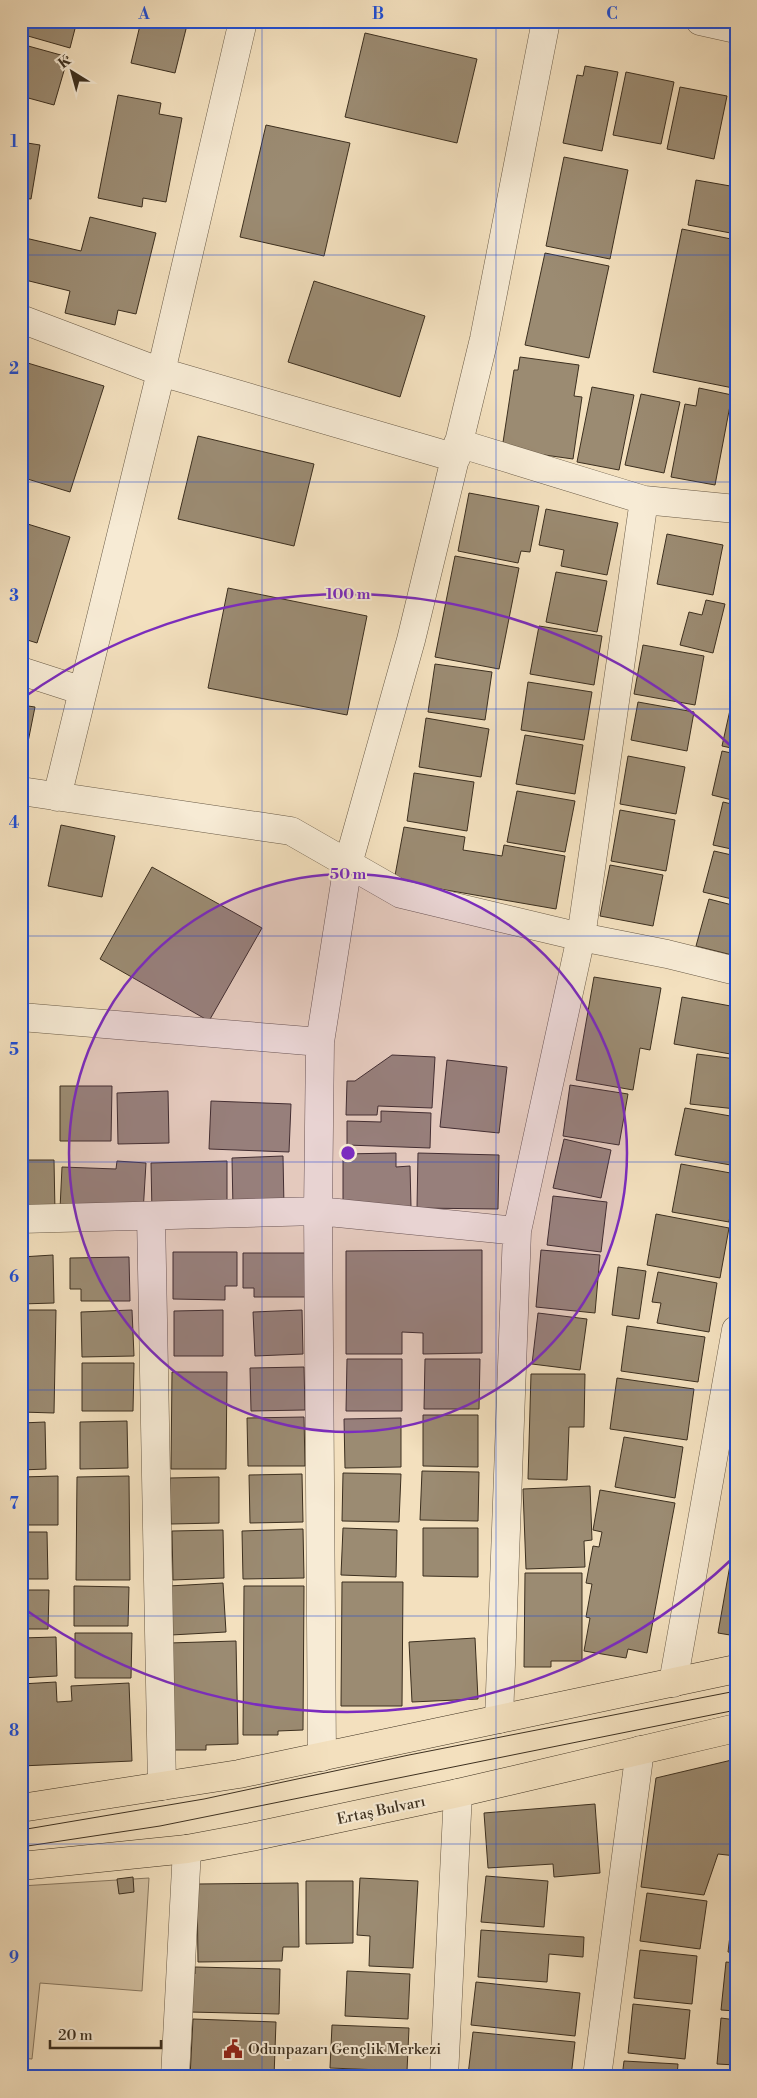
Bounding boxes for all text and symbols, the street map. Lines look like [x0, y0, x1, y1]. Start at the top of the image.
text: A [137, 4, 150, 24]
text: B [372, 4, 384, 24]
text: C [606, 4, 618, 24]
north arrow [48, 48, 98, 98]
text: K [55, 51, 75, 73]
text: 1 [10, 132, 18, 152]
text: 2 [9, 359, 19, 379]
text: 100 m [326, 585, 371, 604]
text: 3 [9, 586, 19, 606]
text: 4 [9, 813, 20, 833]
text: 50 m [330, 865, 366, 884]
text: 5 [9, 1040, 19, 1060]
centre of rings [339, 1144, 357, 1162]
text: 6 [9, 1267, 19, 1287]
text: 7 [9, 1494, 19, 1514]
text: 8 [9, 1721, 19, 1741]
street label: Ertaş Bulvarı [335, 1792, 427, 1829]
text: 9 [9, 1948, 19, 1968]
scale bar [50, 2018, 161, 2050]
text: 20 m [58, 2026, 93, 2045]
public building icon: Odunpazarı Gençlik Merkezi [222, 2038, 244, 2060]
place label: Odunpazarı Gençlik Merkezi [248, 2040, 441, 2059]

